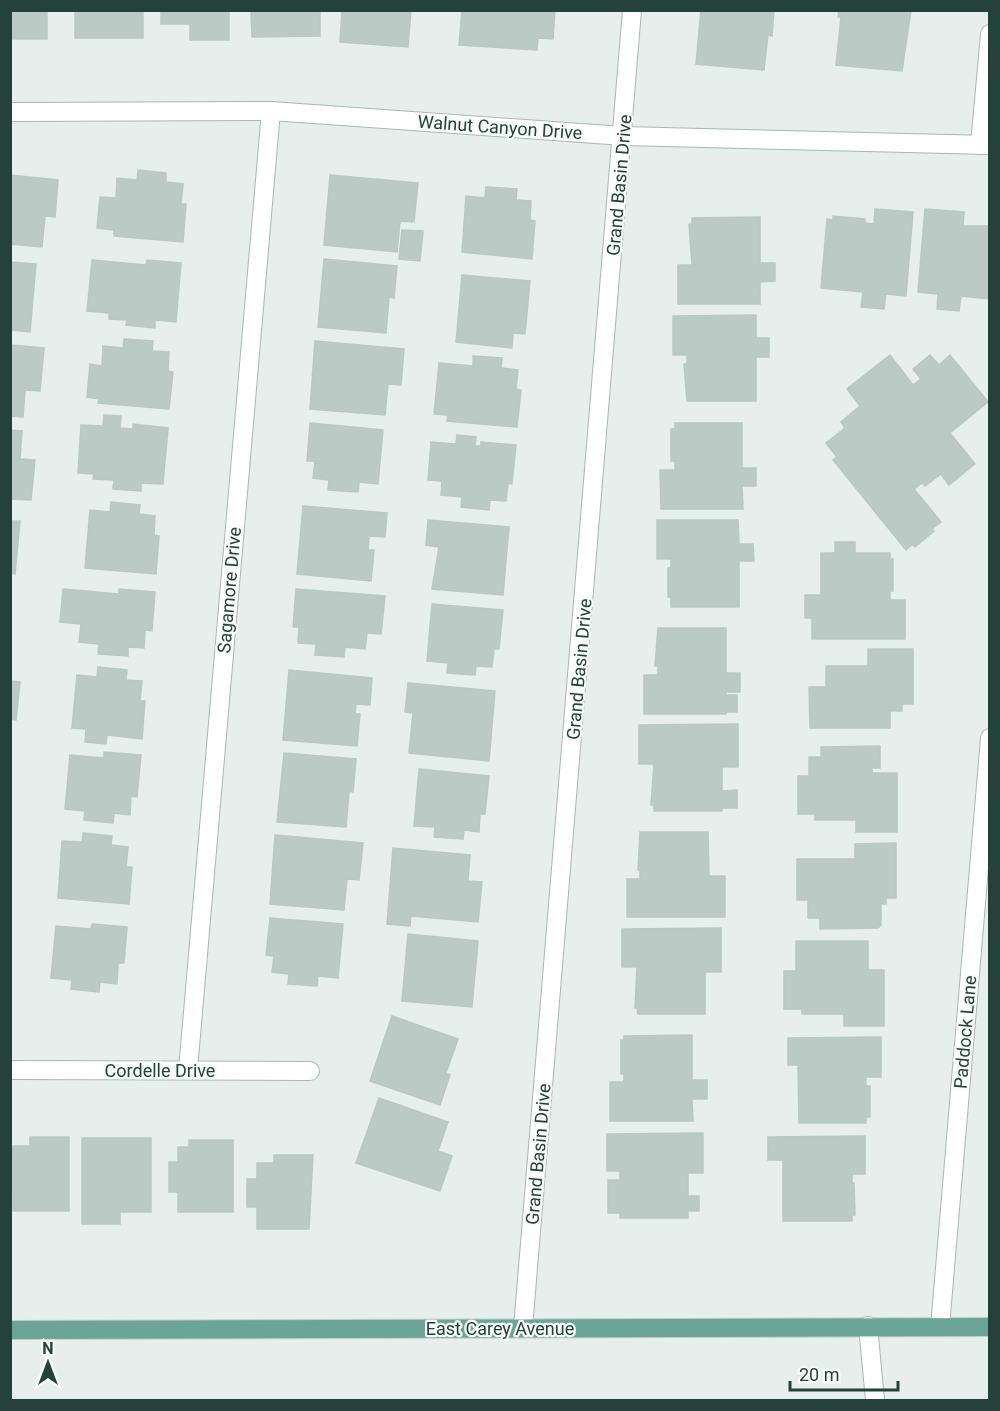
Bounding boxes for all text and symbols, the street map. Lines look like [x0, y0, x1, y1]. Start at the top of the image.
street label: Walnut Canyon Drive [417, 111, 583, 143]
street label: Grand Basin Drive [602, 113, 636, 257]
street label: Sagamore Drive [213, 526, 245, 654]
street label: Grand Basin Drive [562, 597, 596, 741]
street label: Paddock Lane [950, 974, 980, 1090]
street label: Cordelle Drive [105, 1060, 215, 1081]
street label: Grand Basin Drive [521, 1082, 555, 1226]
street label: East Carey Avenue [426, 1318, 574, 1339]
north arrow [18, 1333, 78, 1393]
text: N [42, 1339, 54, 1358]
scale bar [790, 1354, 898, 1392]
text: 20 m [799, 1364, 839, 1385]

